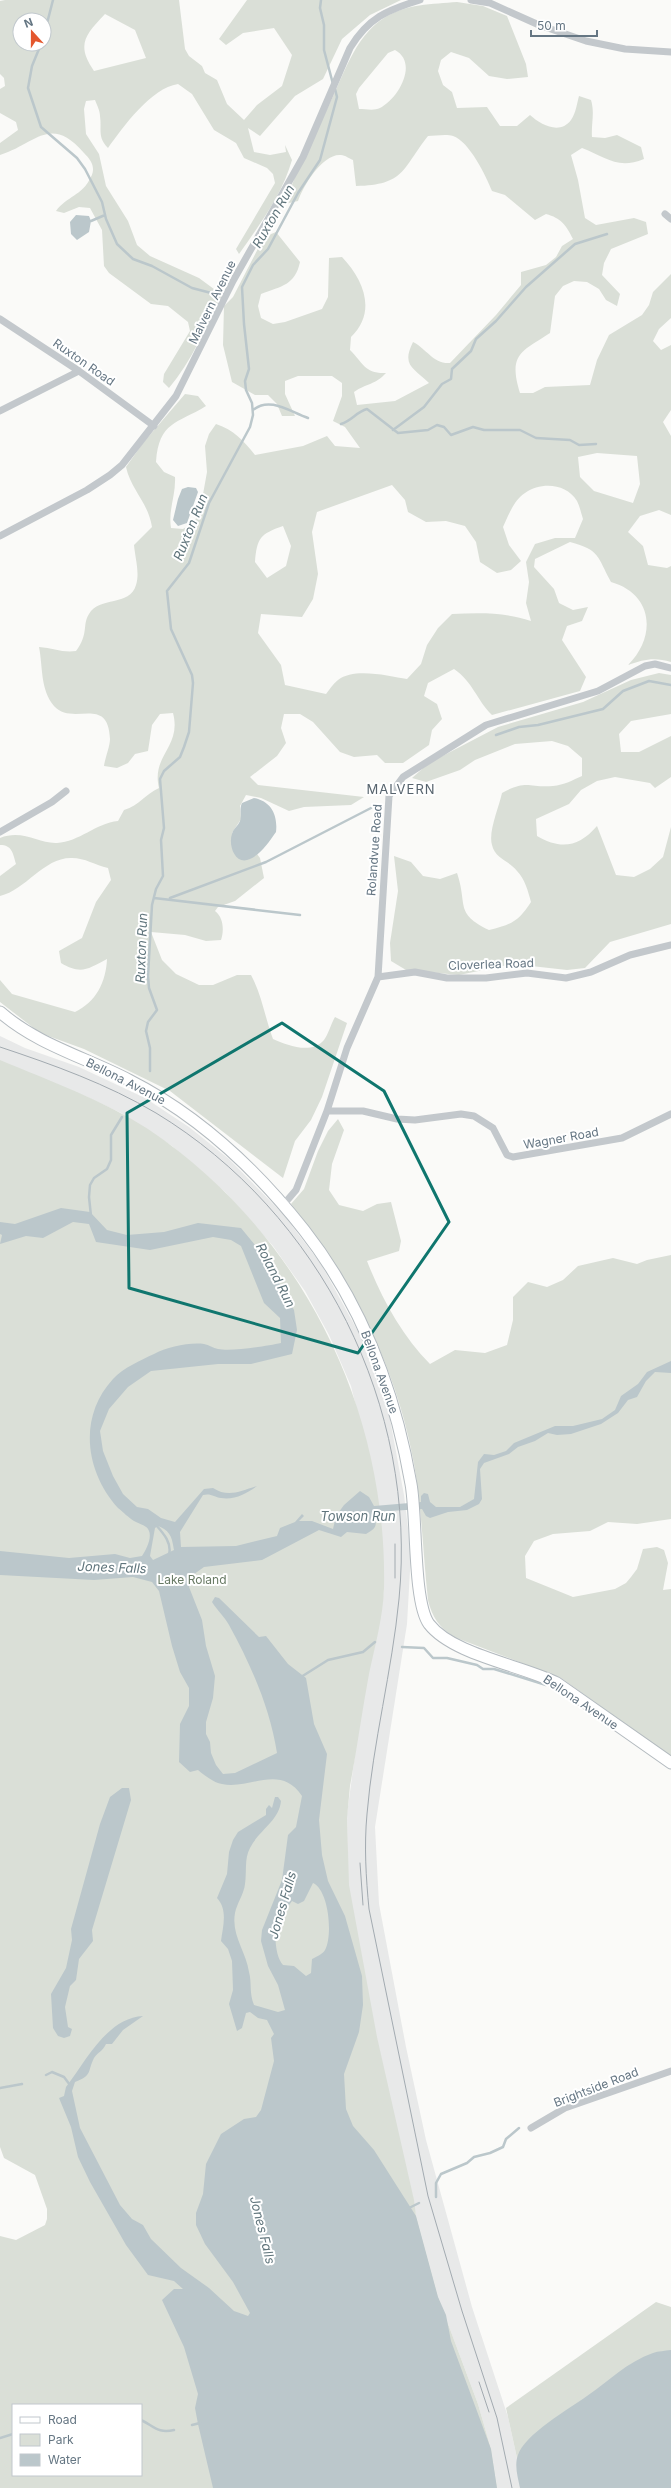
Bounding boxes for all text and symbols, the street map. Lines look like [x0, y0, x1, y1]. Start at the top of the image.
north arrow [12, 12, 52, 52]
scale bar [531, 12, 597, 38]
text: N [22, 15, 35, 31]
text: 50 m [537, 18, 566, 33]
water label: Ruxton Run [248, 181, 298, 251]
street label: Malvern Avenue [185, 258, 239, 346]
street label: Ruxton Road [50, 335, 118, 389]
water label: Ruxton Run [169, 491, 211, 563]
district label: MALVERN [366, 781, 436, 797]
street label: Rolandvue Road [363, 804, 385, 896]
water label: Ruxton Run [132, 912, 150, 983]
street label: Cloverlea Road [448, 955, 534, 973]
street label: Bellona Avenue [84, 1055, 168, 1107]
street label: Wagner Road [522, 1124, 600, 1152]
water label: Roland Run [253, 1240, 299, 1310]
street label: Bellona Avenue [358, 1328, 402, 1416]
water label: Towson Run [320, 1508, 396, 1524]
water label: Jones Falls [77, 1558, 147, 1576]
park label: Lake Roland [157, 1572, 227, 1587]
street label: Bellona Avenue [541, 1671, 621, 1733]
water label: Jones Falls [265, 1869, 299, 1940]
street label: Brightside Road [551, 2064, 641, 2110]
water label: Jones Falls [247, 2194, 279, 2266]
legend [12, 2404, 142, 2476]
text: Road [48, 2412, 77, 2427]
text: Park [48, 2432, 74, 2447]
text: Water [48, 2452, 82, 2467]

